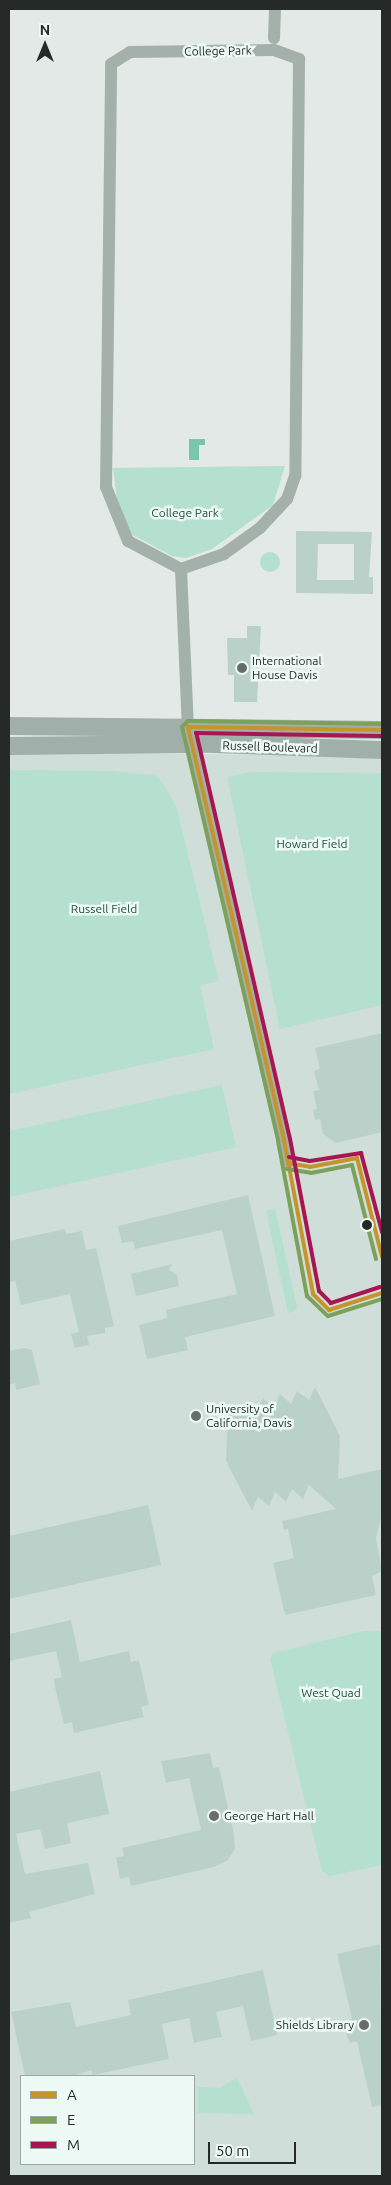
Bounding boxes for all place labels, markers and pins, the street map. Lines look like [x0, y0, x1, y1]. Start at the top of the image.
place label: International House Davis [252, 654, 322, 682]
marker: International House Davis [236, 662, 248, 674]
unlabelled marker [362, 1220, 372, 1230]
place label: University of California, Davis [206, 1402, 292, 1430]
marker: University of California, Davis [190, 1410, 202, 1422]
place label: George Hart Hall [224, 1809, 314, 1823]
marker: George Hart Hall [208, 1810, 220, 1822]
place label: Shields Library [276, 2018, 354, 2032]
marker: Shields Library [358, 2019, 370, 2031]

